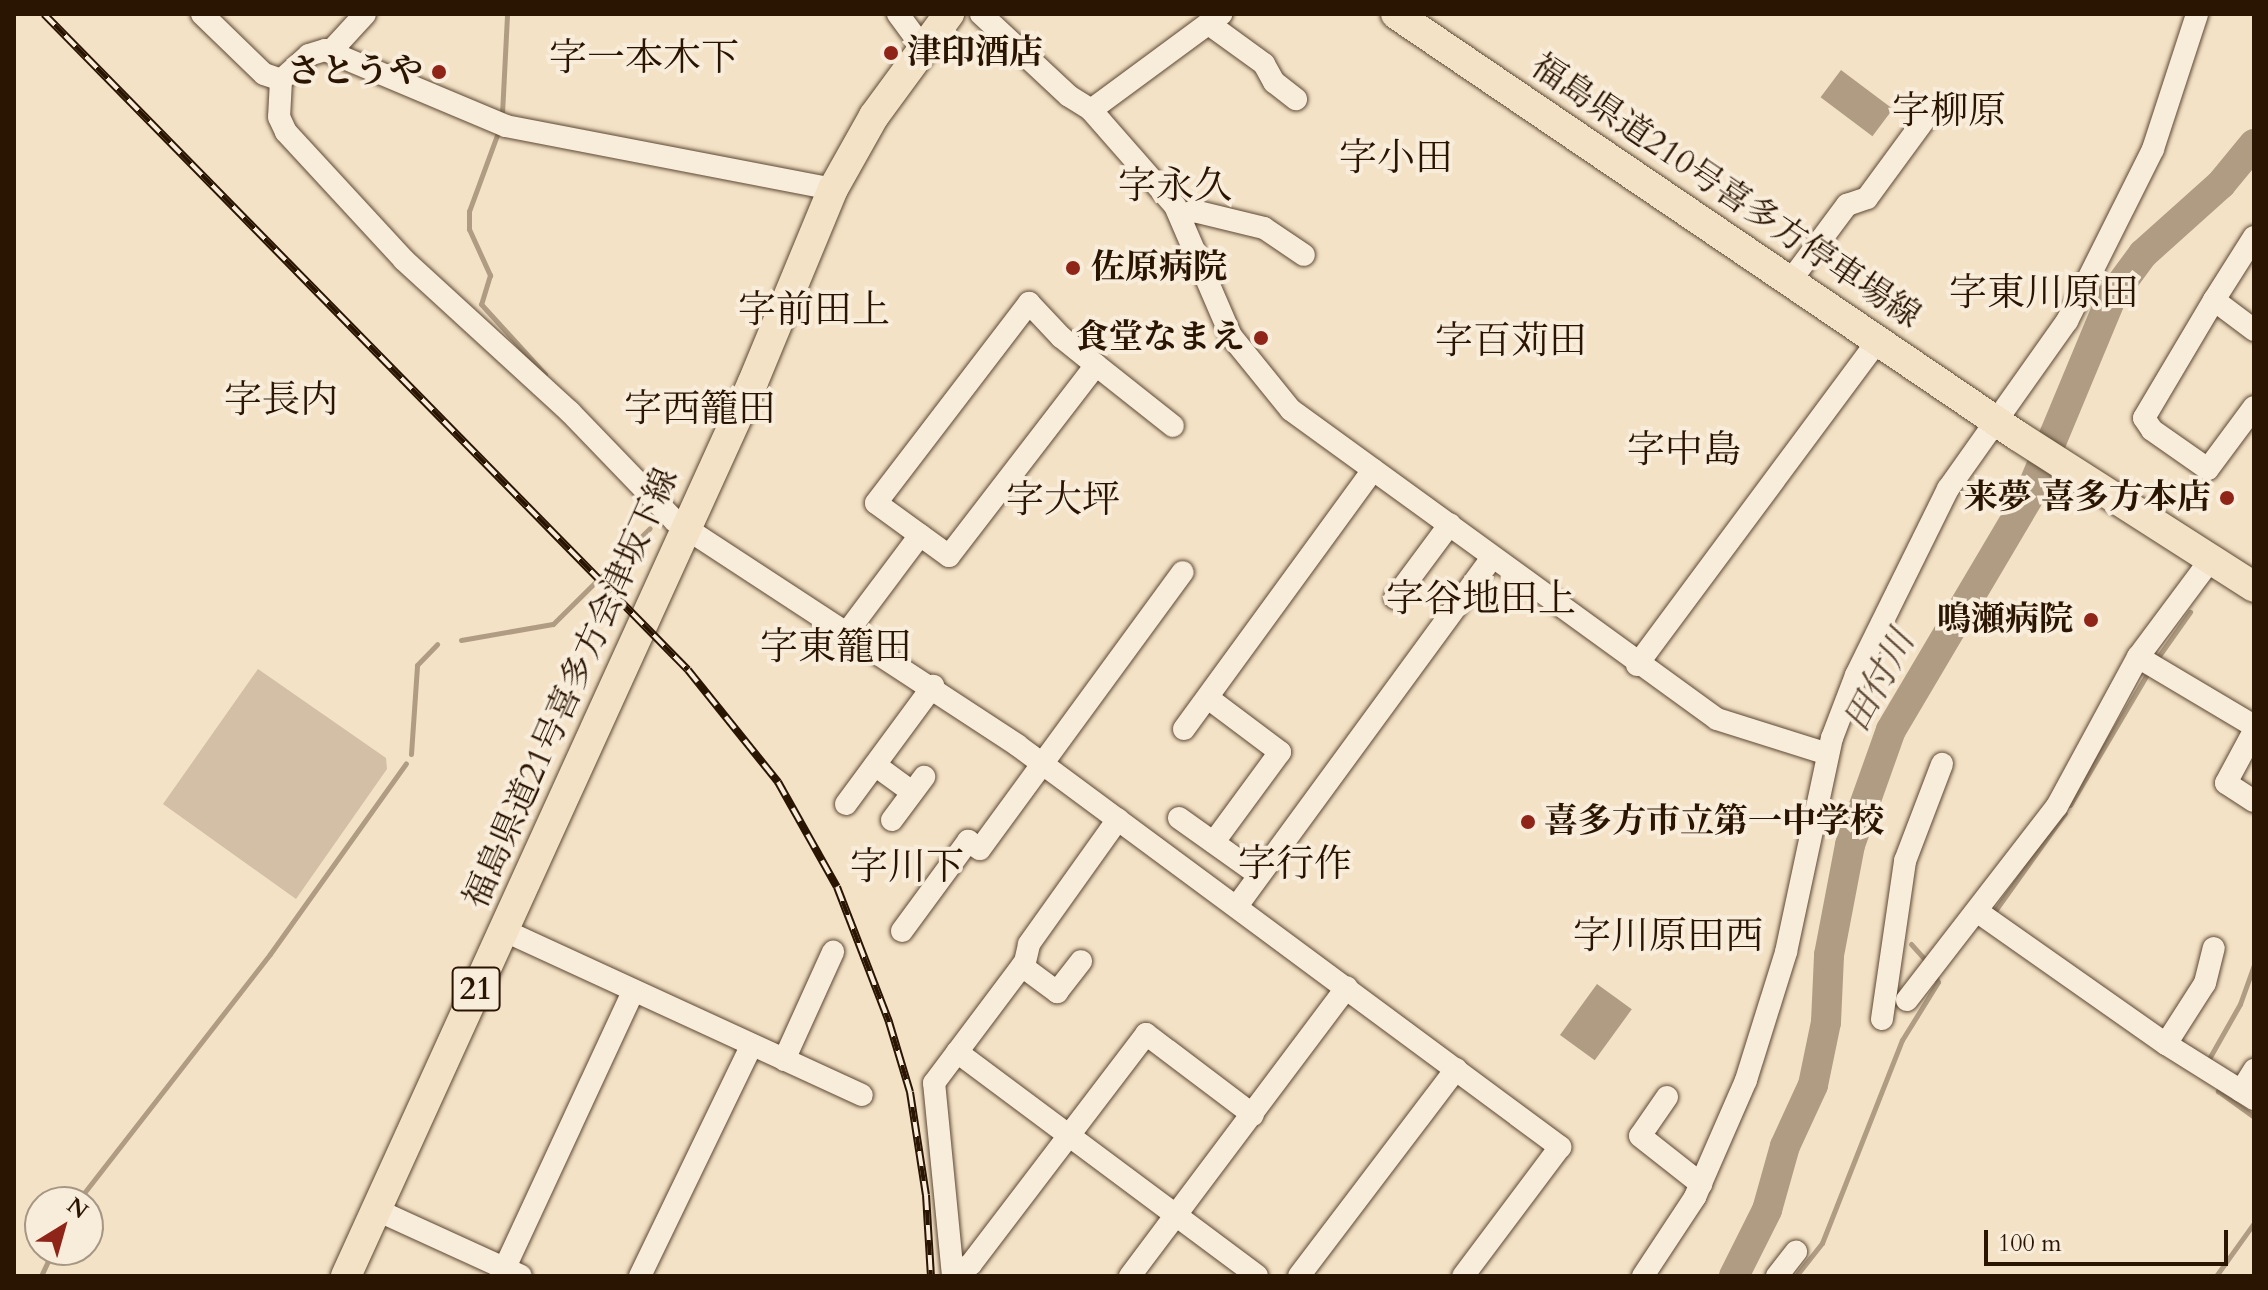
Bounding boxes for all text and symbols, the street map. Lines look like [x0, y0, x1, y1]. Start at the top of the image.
place label: 津印酒店 [907, 33, 1043, 73]
district label: 字一本木下 [549, 36, 739, 82]
marker: 津印酒店 [882, 44, 900, 62]
street label: 福島県道210号喜多方停車場線 [1524, 45, 1928, 337]
place label: さとうや [287, 52, 423, 92]
marker: さとうや [430, 63, 448, 81]
district label: 字柳原 [1892, 89, 2006, 135]
district label: 字小田 [1339, 136, 1453, 182]
district label: 字永久 [1118, 164, 1232, 210]
place label: 佐原病院 [1091, 248, 1227, 288]
marker: 佐原病院 [1062, 257, 1084, 279]
district label: 字東川原田 [1949, 271, 2139, 317]
district label: 字前田上 [738, 288, 890, 334]
place label: 食堂なまえ [1075, 318, 1245, 358]
district label: 字百苅田 [1435, 319, 1587, 365]
marker: 食堂なまえ [1252, 329, 1270, 347]
district label: 字長内 [224, 378, 338, 424]
district label: 字西籠田 [624, 387, 776, 433]
district label: 字中島 [1627, 428, 1741, 474]
street label: 福島県道21号喜多方会津坂下線 [455, 462, 687, 914]
district label: 字大坪 [1006, 478, 1120, 524]
place label: 来夢 喜多方本店 [1964, 478, 2211, 518]
marker: 来夢 喜多方本店 [2218, 489, 2236, 507]
district label: 字谷地田上 [1386, 577, 1576, 623]
place label: 鳴瀬病院 [1937, 600, 2073, 640]
marker: 鳴瀬病院 [2080, 609, 2102, 631]
water label: 田付川 [1835, 623, 1923, 739]
district label: 字東籠田 [760, 625, 912, 671]
place label: 喜多方市立第一中学校 [1544, 802, 1884, 842]
marker: 喜多方市立第一中学校 [1519, 813, 1537, 831]
district label: 字行作 [1238, 842, 1352, 888]
district label: 字川下 [850, 845, 964, 891]
district label: 字川原田西 [1573, 914, 1763, 960]
road number: 21 [450, 961, 502, 1017]
north arrow [24, 1186, 104, 1266]
text: N [61, 1191, 94, 1226]
scale bar [1988, 1214, 2232, 1264]
text: 100 m [1998, 1227, 2062, 1260]

